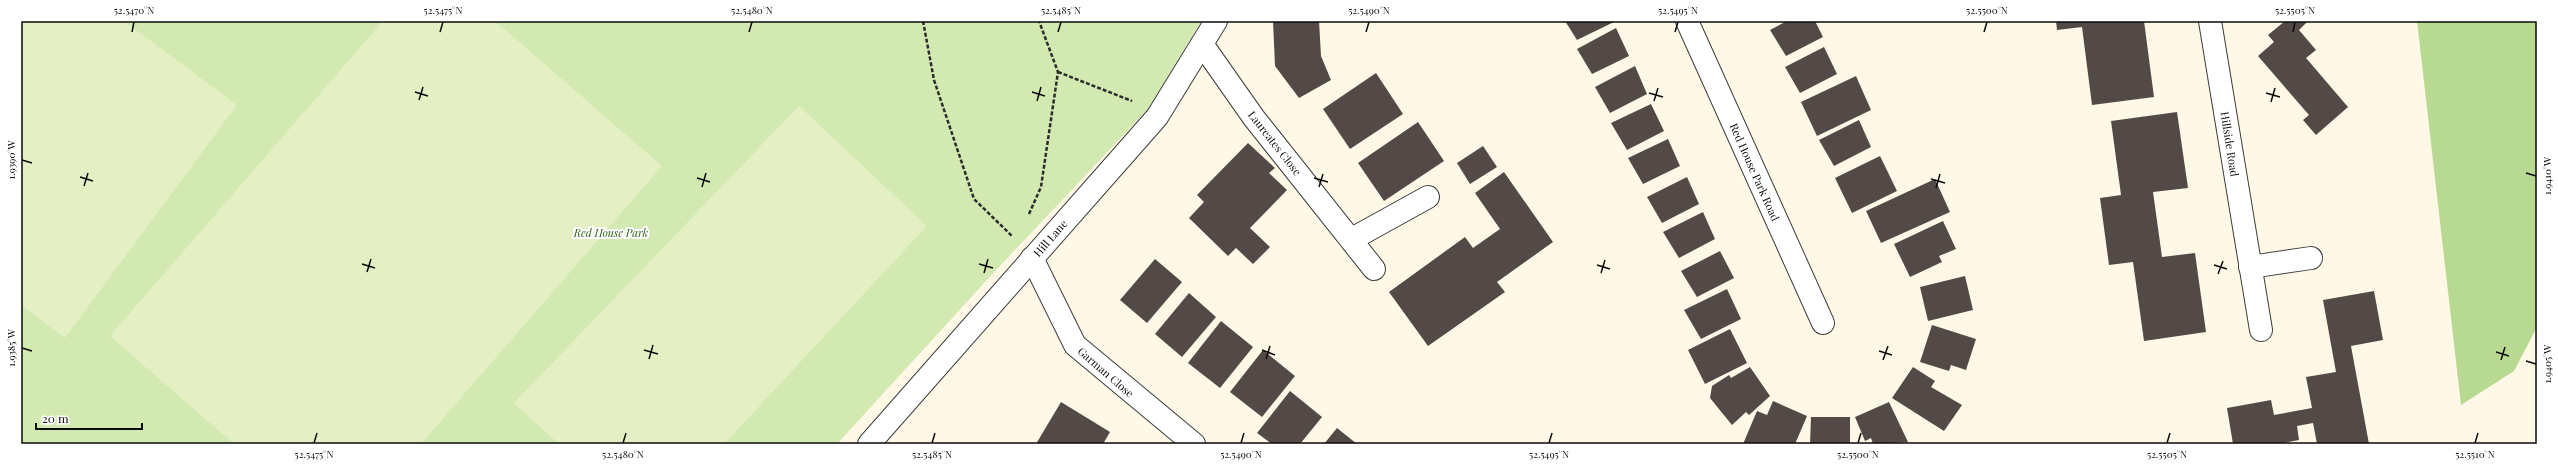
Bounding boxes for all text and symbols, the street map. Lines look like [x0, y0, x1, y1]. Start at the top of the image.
text: 52.5470°N [114, 3, 154, 17]
text: 52.5475°N [424, 3, 462, 17]
text: 52.5480°N [731, 3, 773, 17]
text: 52.5485°N [1041, 3, 1081, 17]
text: 52.5490°N [1348, 3, 1390, 17]
text: 52.5495°N [1658, 3, 1698, 17]
text: 52.5500°N [1966, 3, 2008, 17]
text: 52.5505°N [2275, 3, 2315, 17]
street label: Laureates Close [1245, 108, 1305, 179]
street label: Hillside Road [2217, 110, 2243, 178]
street label: Red House Park Road [1727, 121, 1784, 224]
text: 1.9390°W [4, 140, 18, 179]
text: 1.9410°W [2540, 156, 2554, 195]
street label: Hill Lane [1030, 216, 1071, 260]
park label: Red House Park [573, 225, 649, 240]
text: 1.9385°W [4, 328, 18, 367]
street label: Garman Close [1075, 343, 1138, 401]
text: 1.9405°W [2540, 344, 2554, 383]
scale bar [36, 405, 142, 431]
text: 20 m [42, 410, 69, 426]
text: 52.5475°N [295, 447, 333, 461]
text: 52.5480°N [602, 447, 644, 461]
text: 52.5485°N [912, 447, 952, 461]
text: 52.5490°N [1220, 447, 1262, 461]
text: 52.5495°N [1529, 447, 1569, 461]
text: 52.5500°N [1837, 447, 1879, 461]
text: 52.5505°N [2147, 447, 2187, 461]
text: 52.5510°N [2455, 447, 2495, 461]

